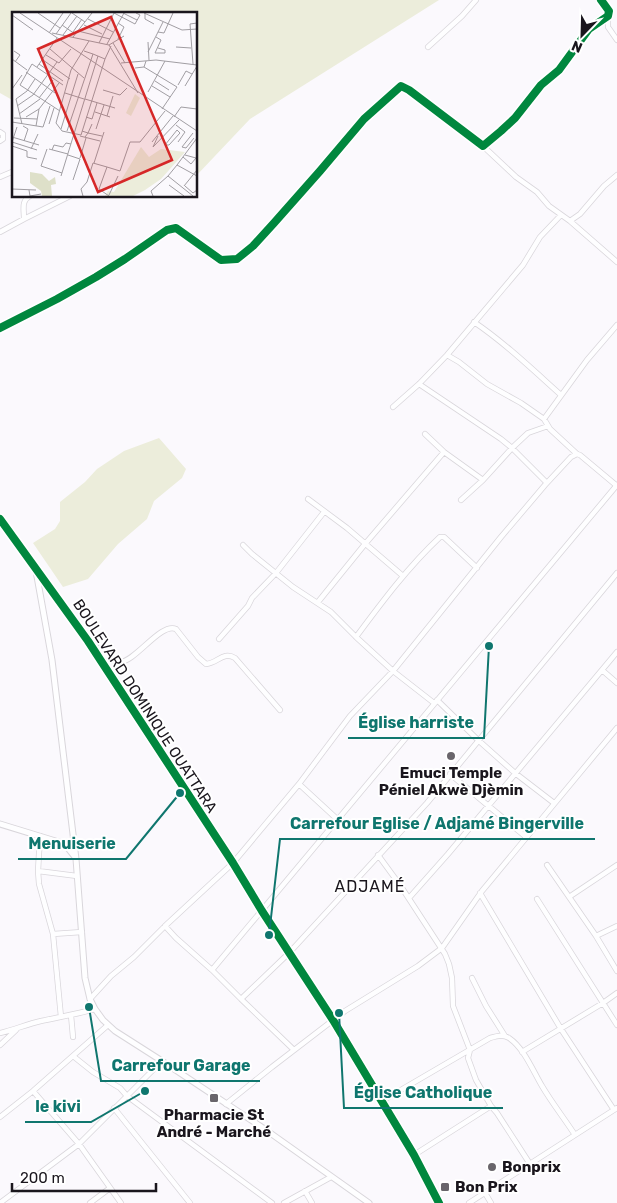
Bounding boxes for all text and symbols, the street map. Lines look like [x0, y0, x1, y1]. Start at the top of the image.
north arrow [557, 10, 607, 60]
inset map [12, 12, 198, 198]
text: N [569, 37, 585, 56]
street label: BOULEVARD DOMINIQUE OUATTARA [69, 596, 221, 816]
callout: Église harriste [348, 707, 484, 738]
text: Église harriste [358, 712, 474, 732]
marker: Emuci Temple Péniel Akwè Djèmin [445, 750, 457, 762]
place label: Emuci Temple Péniel Akwè Djèmin [379, 764, 523, 799]
callout: Carrefour Eglise / Adjamé Bingerville [280, 808, 595, 839]
text: Carrefour Eglise / Adjamé Bingerville [290, 814, 584, 833]
callout: Menuiserie [18, 828, 126, 859]
text: Menuiserie [28, 834, 116, 853]
district label: ADJAMÉ [335, 877, 405, 896]
callout: Carrefour Garage [101, 1050, 260, 1081]
text: Carrefour Garage [111, 1056, 251, 1075]
callout: Église Catholique [344, 1077, 503, 1108]
text: Église Catholique [354, 1082, 492, 1102]
callout: le kivi [25, 1091, 91, 1122]
marker: Pharmacie St André - Marché [208, 1092, 220, 1104]
text: le kivi [35, 1097, 81, 1116]
place label: Pharmacie St André - Marché [157, 1106, 271, 1141]
place label: Bonprix [502, 1158, 561, 1176]
scale bar [12, 1160, 156, 1192]
marker: Bonprix [486, 1161, 498, 1173]
text: 200 m [20, 1169, 65, 1187]
place label: Bon Prix [455, 1178, 518, 1196]
marker: Bon Prix [439, 1181, 451, 1193]

